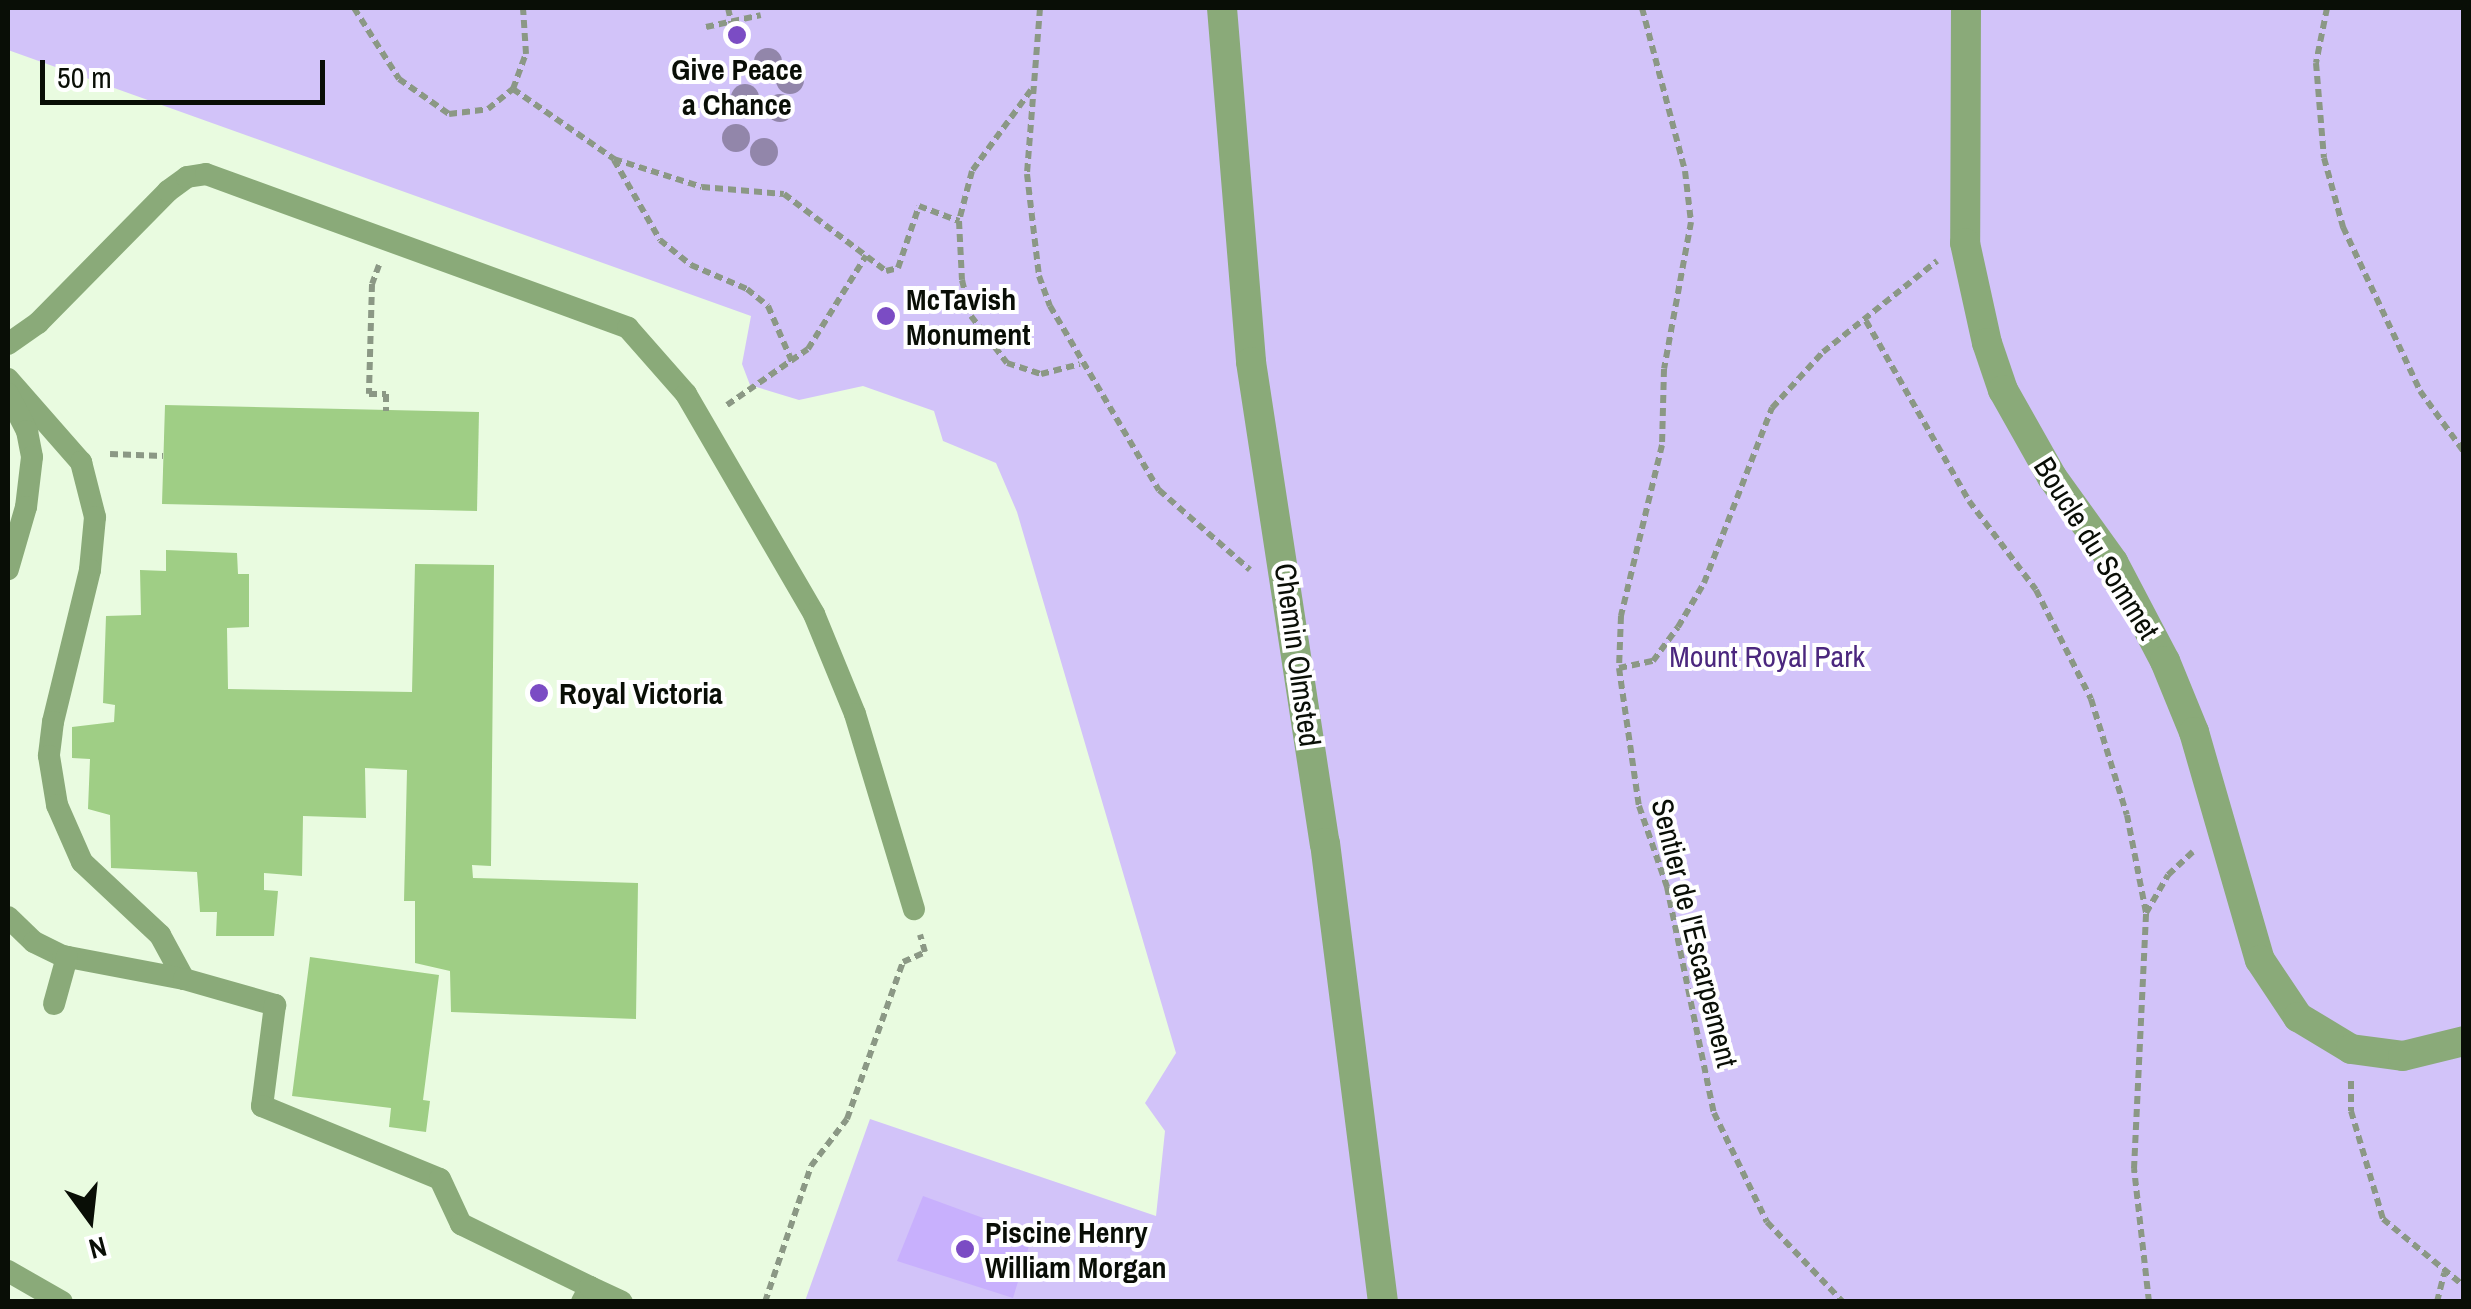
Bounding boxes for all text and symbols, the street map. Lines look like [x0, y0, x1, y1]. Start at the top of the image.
marker: Give Peace a Chance [726, 24, 748, 46]
scale bar [45, 40, 330, 102]
place label: Give Peace a Chance [671, 51, 803, 122]
text: 50 m [57, 57, 112, 97]
place label: McTavish Monument [906, 281, 1030, 352]
marker: McTavish Monument [875, 305, 897, 327]
street label: Boucle du Sommet [2027, 450, 2167, 646]
street label: Chemin Olmsted [1267, 561, 1329, 749]
park label: Mount Royal Park [1669, 638, 1865, 674]
place label: Royal Victoria [559, 675, 723, 711]
marker: Royal Victoria [528, 682, 550, 704]
street label: Sentier de l'Escarpement [1644, 795, 1746, 1071]
north arrow [40, 1169, 140, 1269]
place label: Piscine Henry William Morgan [985, 1214, 1167, 1284]
text: N [85, 1227, 111, 1268]
marker: Piscine Henry William Morgan [954, 1238, 976, 1260]

